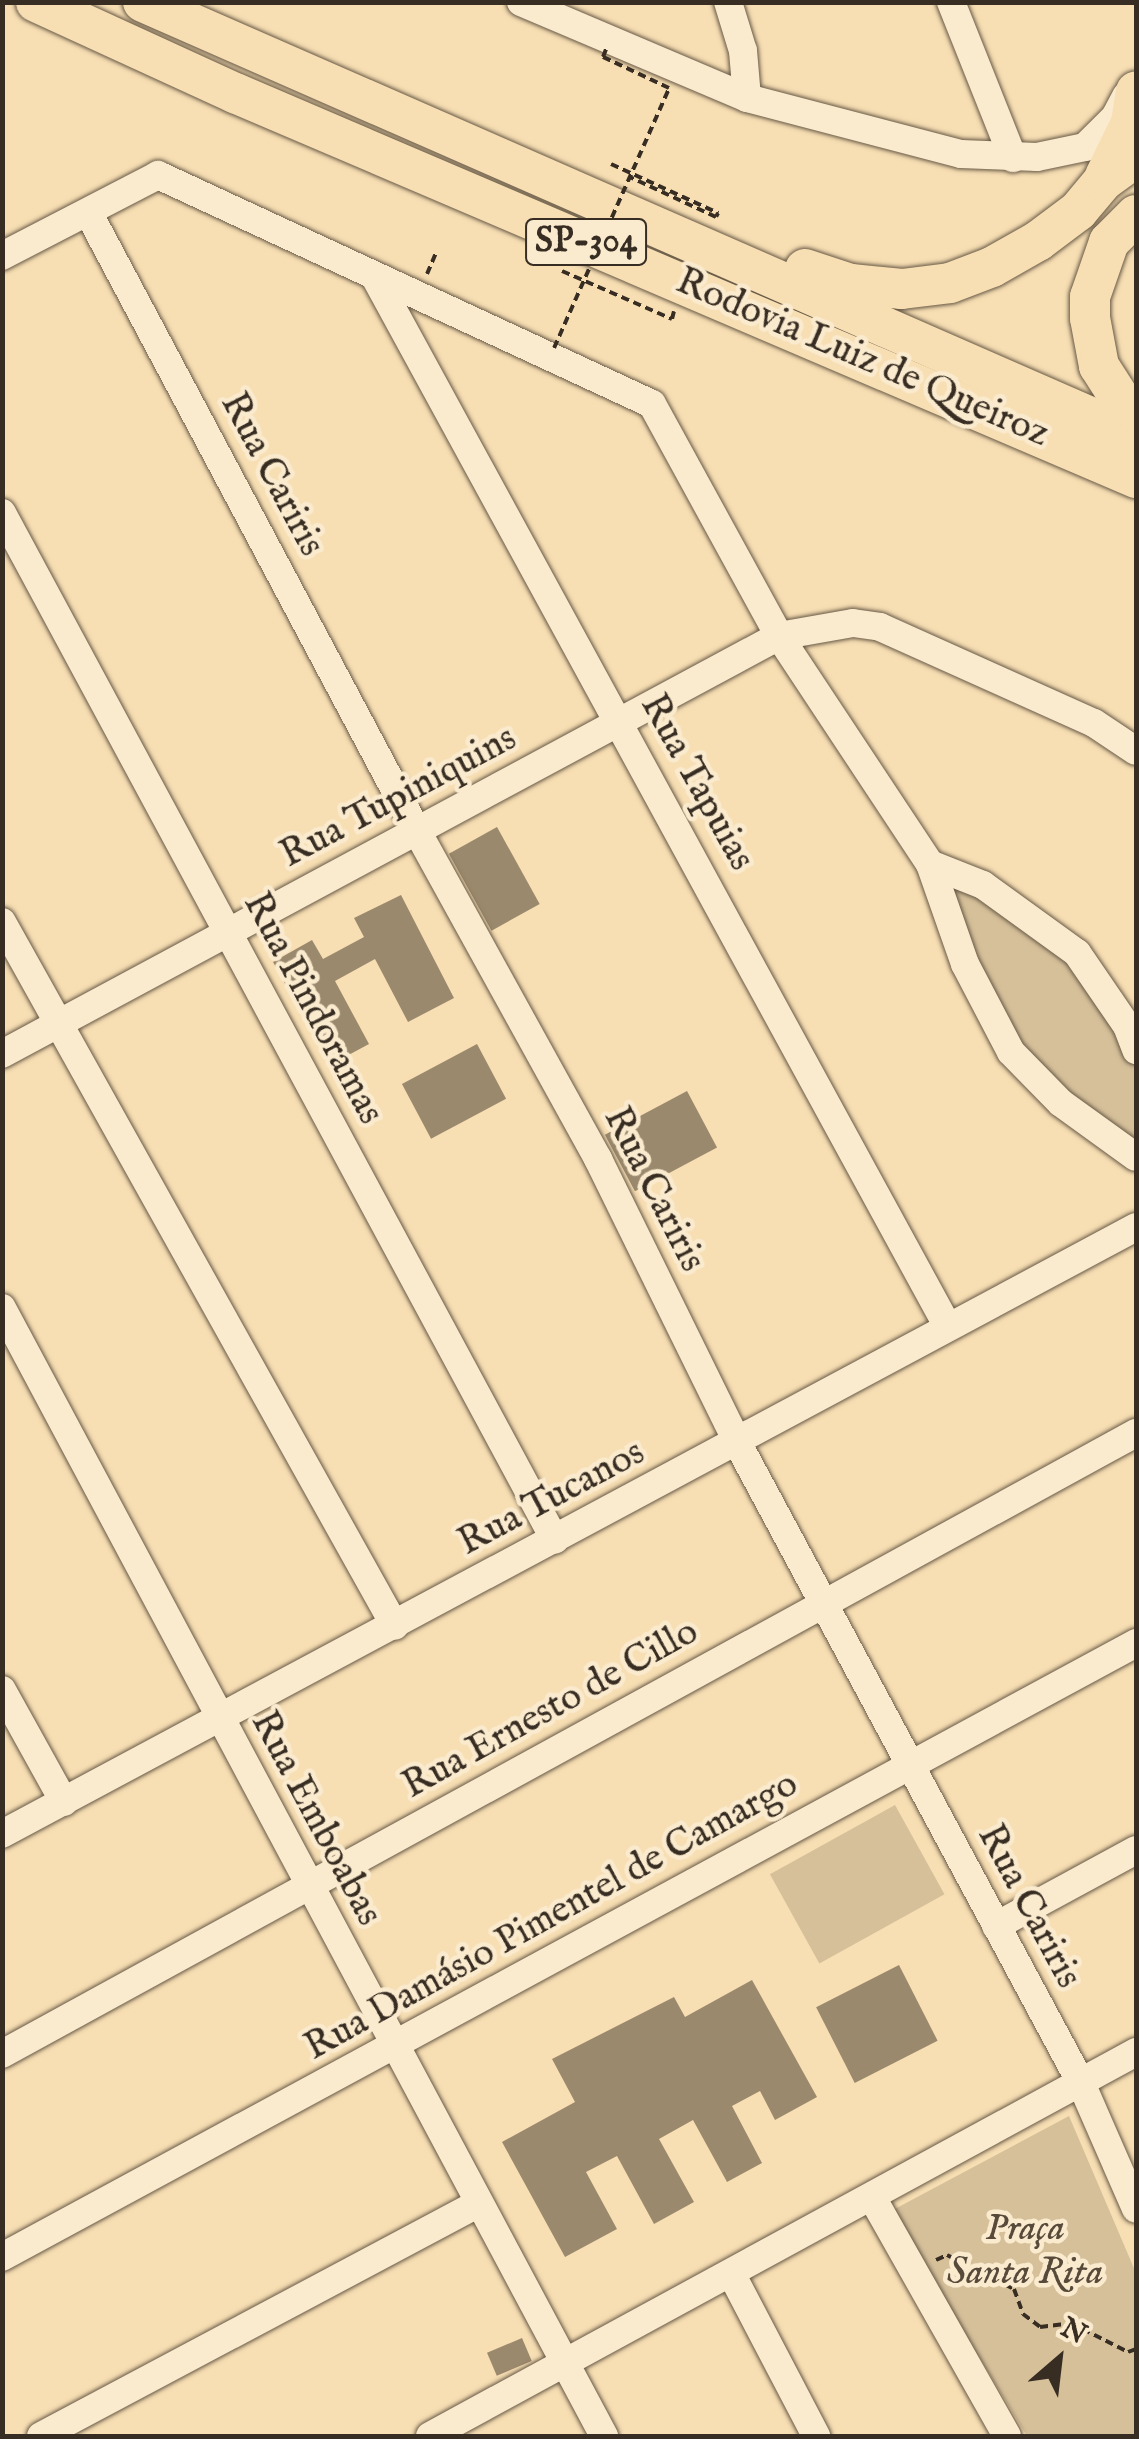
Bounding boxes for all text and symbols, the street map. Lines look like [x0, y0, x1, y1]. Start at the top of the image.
road number: SP-304 [524, 212, 648, 272]
street label: Rodovia Luiz de Queiroz [669, 260, 1055, 458]
street label: Rua Cariris [209, 386, 333, 564]
street label: Rua Tapuias [629, 687, 763, 879]
street label: Rua Tupiniquins [273, 717, 525, 879]
street label: Rua Pindoramas [232, 885, 392, 1133]
street label: Rua Cariris [592, 1100, 714, 1280]
street label: Rua Tucanos [451, 1431, 653, 1567]
street label: Rua Ernesto de Cillo [395, 1610, 707, 1810]
street label: Rua Emboabas [239, 1704, 391, 1934]
street label: Rua Damásio Pimentel de Camargo [298, 1762, 806, 2072]
street label: Rua Cariris [966, 1818, 1090, 1996]
park label: Praça Santa Rita [947, 2207, 1103, 2296]
north arrow [1009, 2309, 1109, 2409]
text: N [1054, 2311, 1092, 2353]

